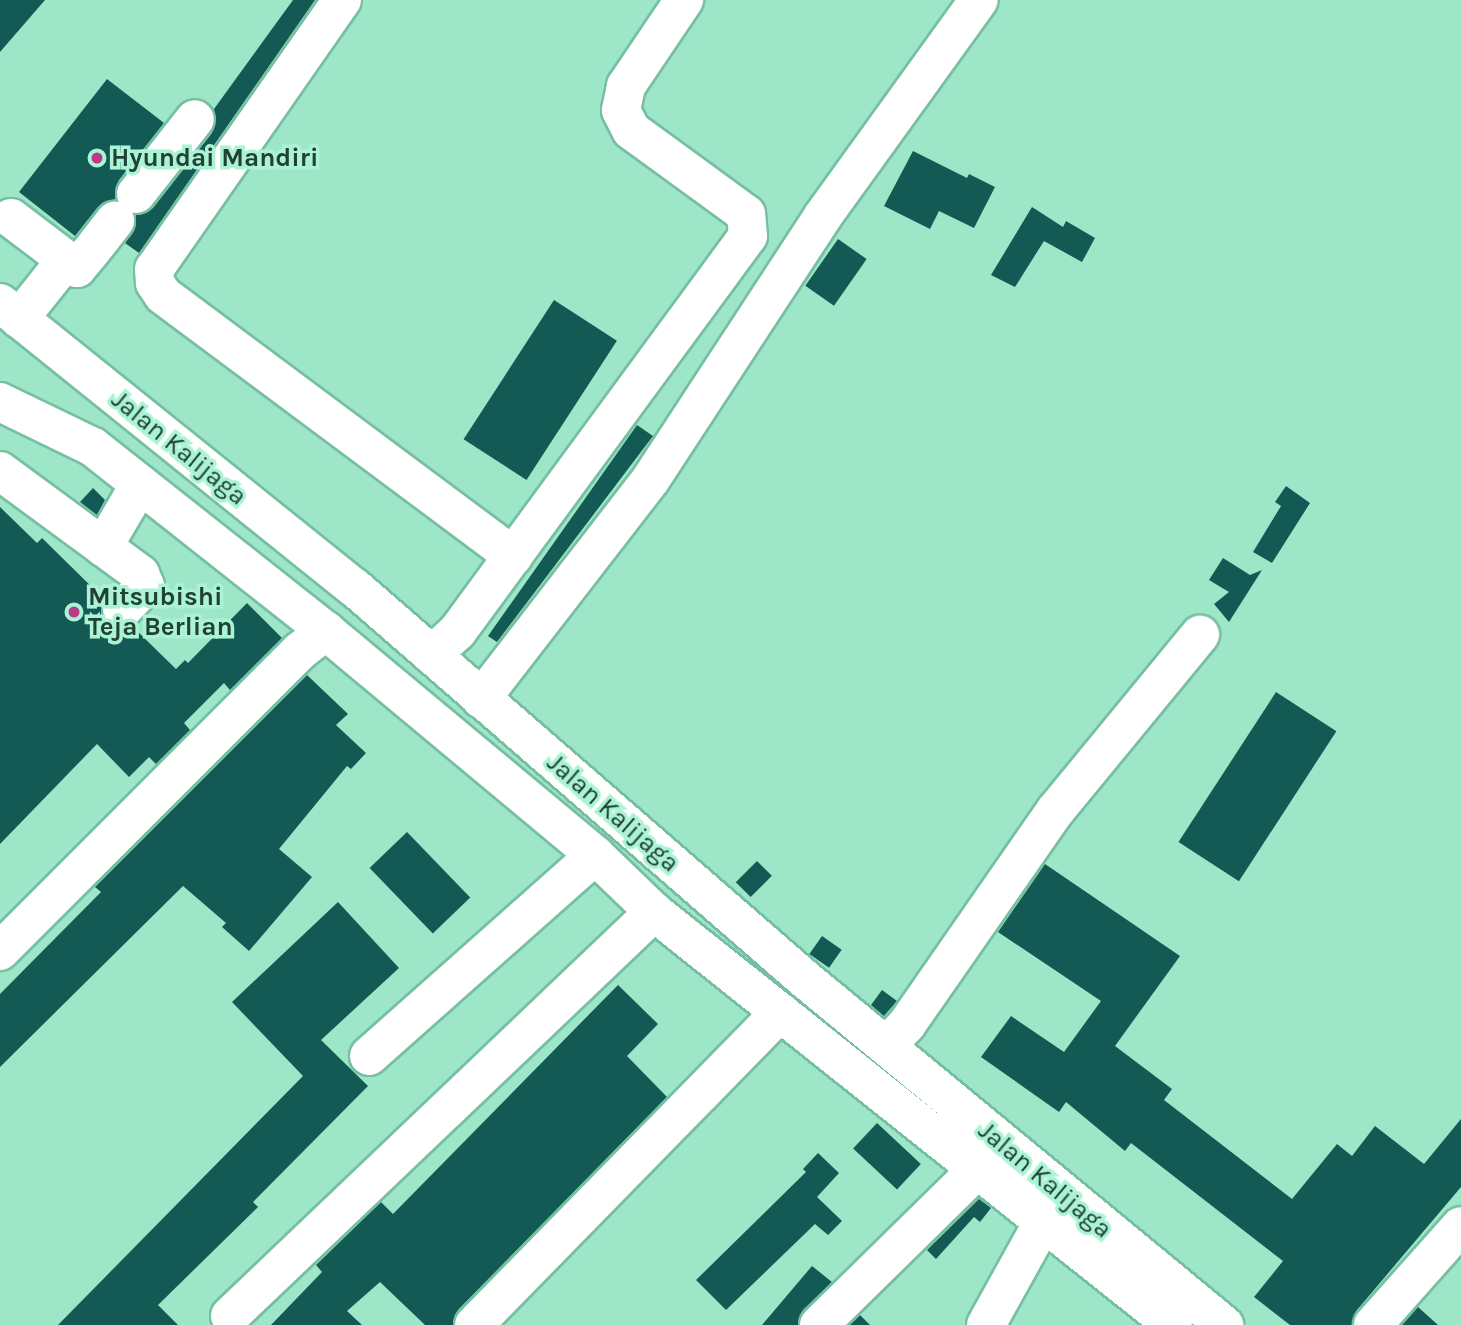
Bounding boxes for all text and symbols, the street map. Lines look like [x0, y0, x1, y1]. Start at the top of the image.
place label: Hyundai Mandiri [111, 142, 319, 174]
marker: Hyundai Mandiri [89, 150, 105, 166]
street label: Jalan Kalijaga [105, 384, 253, 512]
place label: Mitsubishi Teja Berlian [88, 581, 233, 642]
marker: Mitsubishi Teja Berlian [66, 604, 82, 620]
street label: Jalan Kalijaga [541, 747, 685, 879]
street label: Jalan Kalijaga [972, 1115, 1118, 1245]

